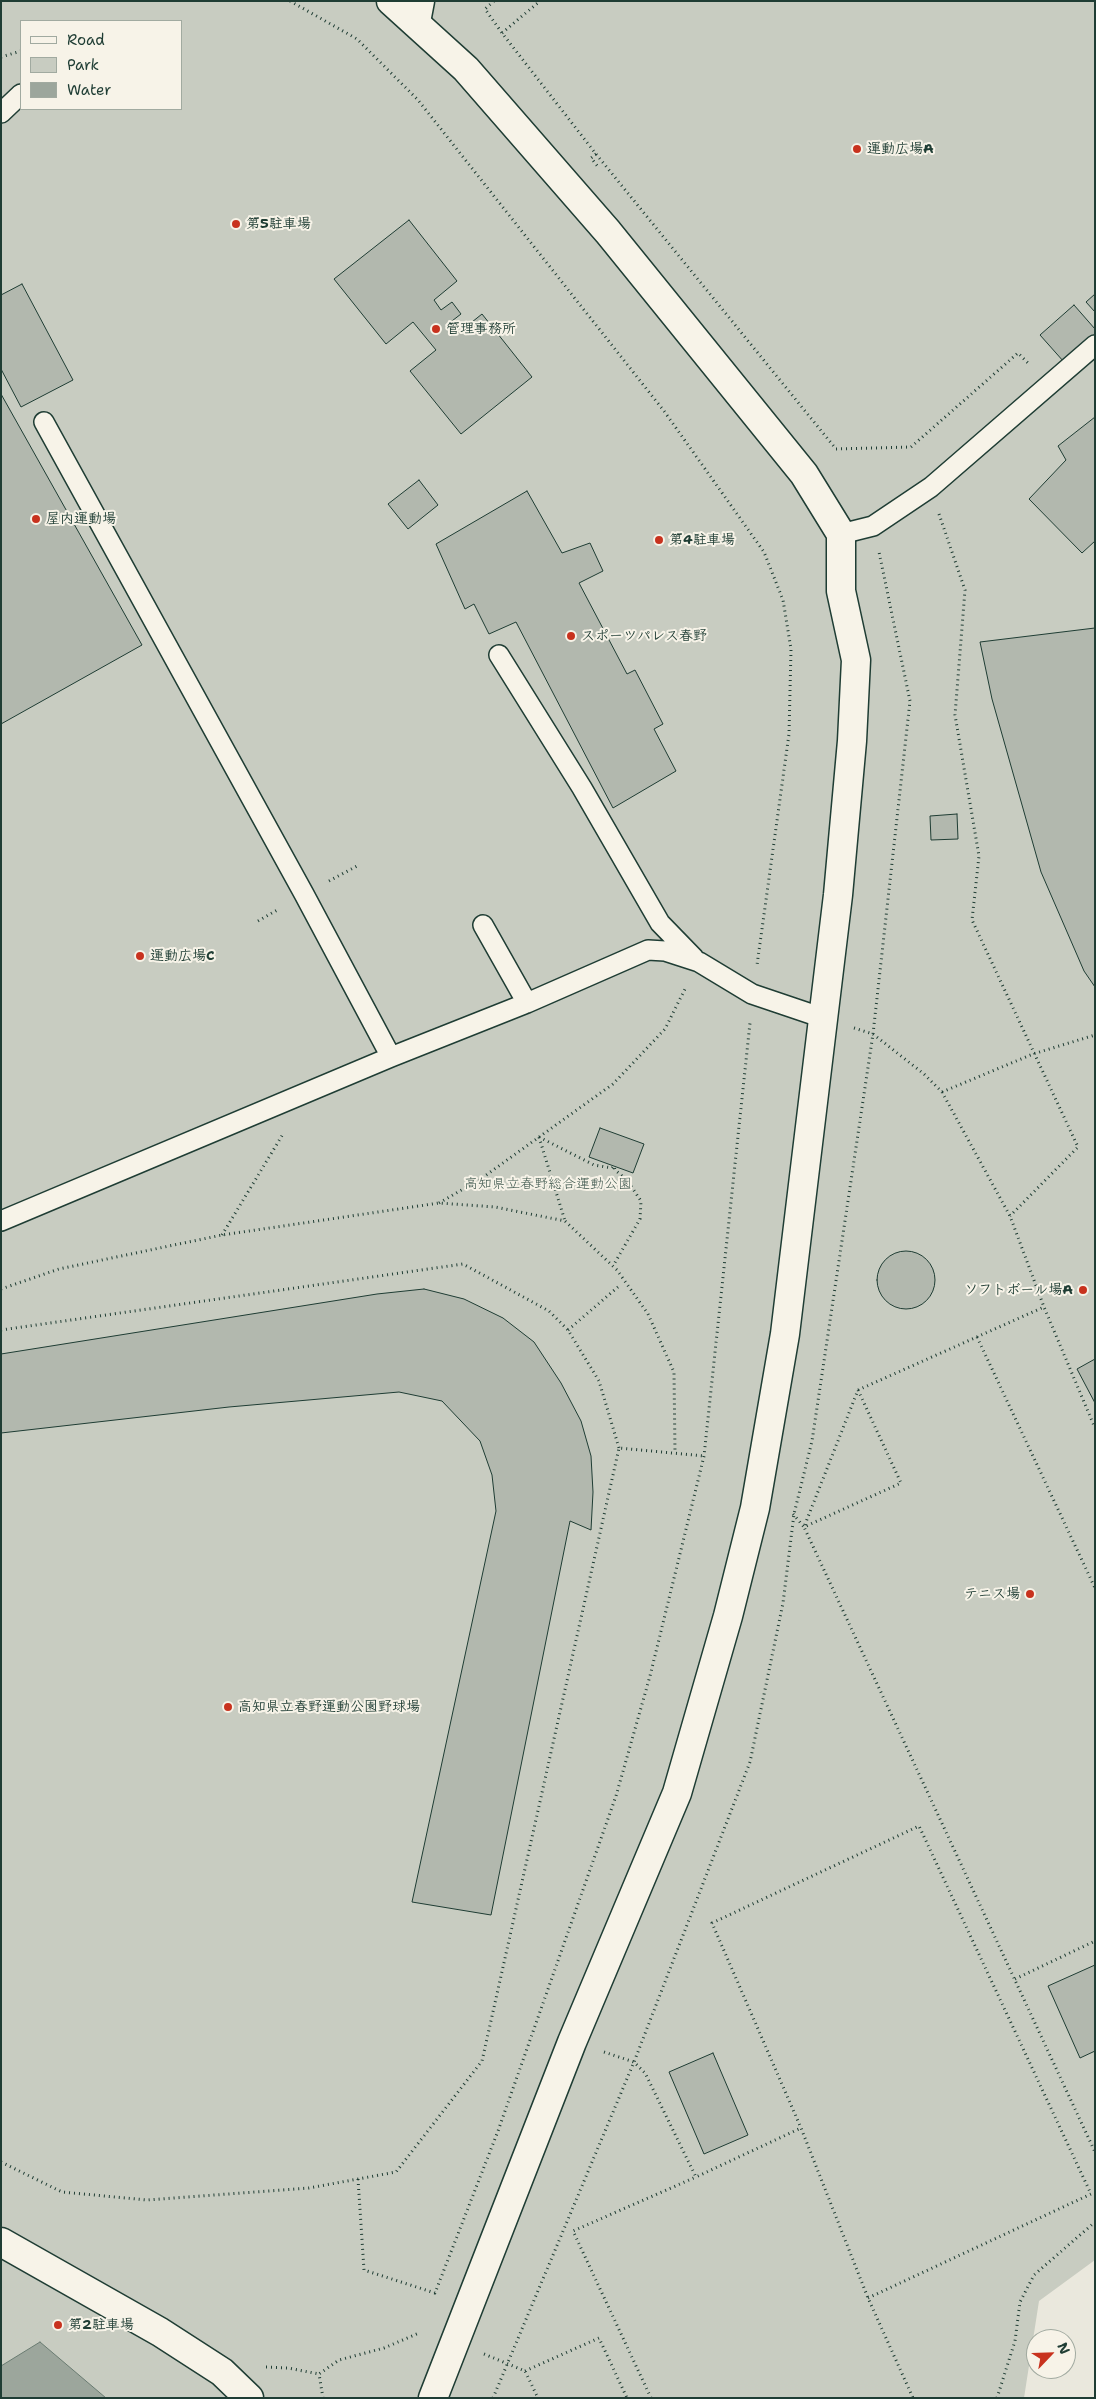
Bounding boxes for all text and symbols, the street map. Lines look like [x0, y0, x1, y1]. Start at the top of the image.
legend [20, 20, 182, 110]
text: Road [67, 30, 105, 50]
text: Park [67, 55, 99, 75]
text: Water [67, 80, 111, 100]
place label: 運動広場A [867, 141, 934, 157]
marker: 運動広場A [851, 143, 863, 155]
place label: 第5駐車場 [246, 216, 311, 232]
marker: 第5駐車場 [230, 218, 242, 230]
place label: 管理事務所 [446, 321, 516, 337]
marker: 管理事務所 [430, 323, 442, 335]
place label: 屋内運動場 [46, 511, 116, 527]
marker: 屋内運動場 [30, 513, 42, 525]
place label: 第4駐車場 [669, 532, 735, 548]
marker: 第4駐車場 [653, 534, 665, 546]
place label: スポーツパレス春野 [581, 628, 707, 644]
marker: スポーツパレス春野 [565, 630, 577, 642]
place label: 運動広場C [150, 948, 215, 964]
marker: 運動広場C [134, 950, 146, 962]
park label: 高知県立春野総合運動公園 [464, 1176, 632, 1192]
place label: ソフトボール場A [964, 1282, 1073, 1298]
marker: ソフトボール場A [1077, 1284, 1089, 1296]
place label: テニス場 [964, 1586, 1020, 1602]
marker: テニス場 [1024, 1588, 1036, 1600]
place label: 高知県立春野運動公園野球場 [238, 1699, 420, 1715]
marker: 高知県立春野運動公園野球場 [222, 1701, 234, 1713]
place label: 第2駐車場 [68, 2317, 134, 2333]
marker: 第2駐車場 [52, 2319, 64, 2331]
north arrow [1026, 2329, 1076, 2379]
text: N [1053, 2340, 1074, 2357]

